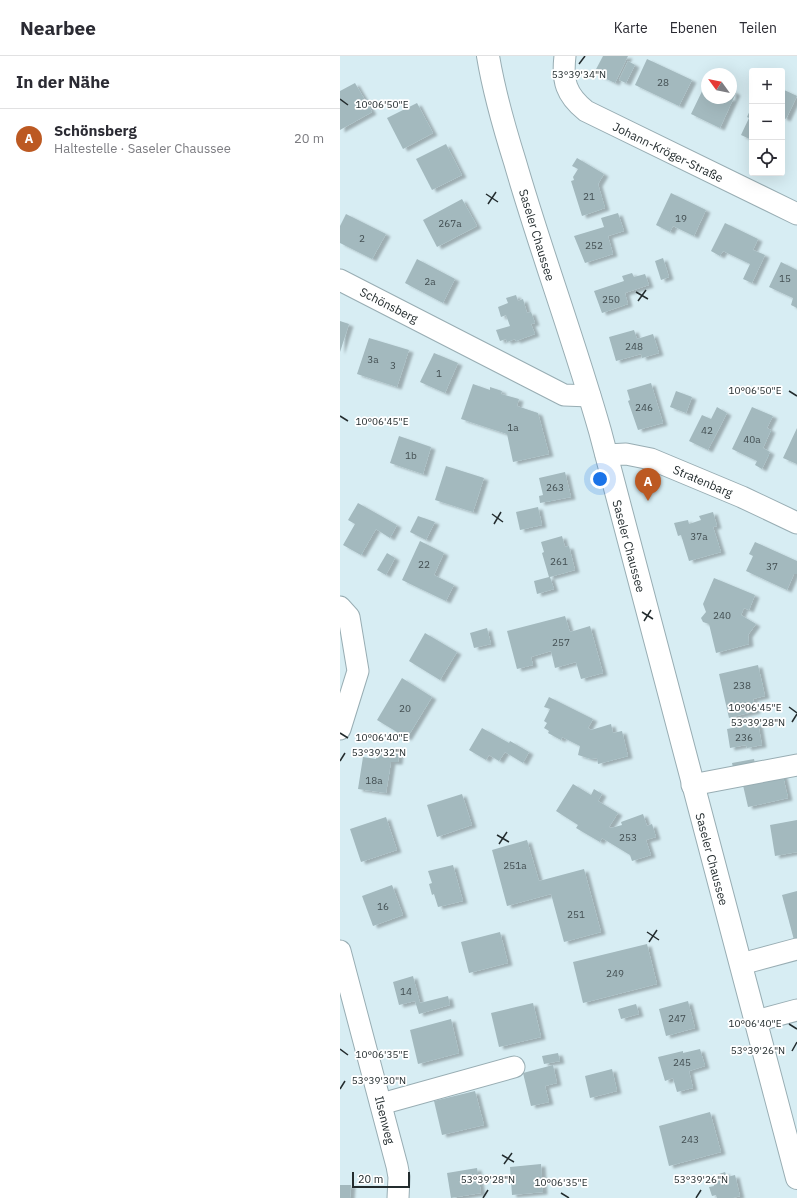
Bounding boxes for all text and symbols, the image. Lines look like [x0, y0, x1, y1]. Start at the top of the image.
text: Nearbee [20, 16, 96, 40]
text: Karte [614, 19, 648, 37]
text: Ebenen [670, 19, 717, 37]
text: Teilen [739, 19, 777, 37]
text: 53°39'34"N [552, 68, 606, 81]
north arrow [701, 68, 737, 104]
map controls [749, 68, 785, 176]
button: + [749, 68, 785, 104]
text: In der Nähe [16, 71, 110, 93]
house number: 28 [657, 76, 669, 89]
text: 10°06'50"E [355, 98, 409, 111]
button: − [749, 104, 785, 140]
street label: Johann-Kröger-Straße [610, 119, 726, 185]
text: Schönsberg [54, 121, 137, 140]
text: A [25, 130, 33, 147]
text: 20 m [294, 130, 324, 147]
text: Haltestelle · Saseler Chaussee [54, 140, 231, 157]
button: locate [749, 140, 785, 176]
street label: Saseler Chaussee [516, 187, 558, 283]
house number: 21 [583, 190, 595, 203]
house number: 19 [675, 212, 687, 225]
house number: 267a [438, 217, 462, 230]
house number: 2 [359, 232, 365, 245]
house number: 252 [585, 239, 603, 252]
house number: 15 [779, 272, 791, 285]
house number: 2a [424, 275, 436, 288]
street label: Schönsberg [357, 284, 421, 326]
house number: 250 [602, 293, 620, 306]
house number: 248 [625, 340, 643, 353]
house number: 3a [367, 353, 379, 366]
house number: 3 [390, 359, 396, 372]
house number: 1 [436, 367, 442, 380]
text: 10°06'50"E [728, 384, 782, 397]
house number: 246 [635, 401, 653, 414]
text: 10°06'45"E [355, 415, 409, 428]
house number: 1a [507, 421, 519, 434]
house number: 42 [701, 424, 713, 437]
house number: 40a [743, 433, 761, 446]
house number: 1b [405, 449, 417, 462]
street label: Stratenbarg [671, 462, 736, 501]
pin: A [635, 468, 661, 501]
your location [590, 469, 610, 489]
house number: 263 [546, 481, 564, 494]
street label: Saseler Chaussee [609, 498, 649, 594]
house number: 37a [690, 530, 708, 543]
house number: 261 [550, 555, 568, 568]
house number: 22 [418, 558, 430, 571]
house number: 37 [766, 560, 778, 573]
house number: 240 [713, 609, 731, 622]
house number: 257 [552, 636, 570, 649]
house number: 238 [733, 679, 751, 692]
text: 10°06'45"E [728, 701, 782, 714]
house number: 20 [399, 702, 411, 715]
text: 53°39'28"N [731, 716, 785, 729]
text: 10°06'40"E [355, 731, 409, 744]
house number: 236 [735, 731, 753, 744]
text: 53°39'32"N [352, 746, 406, 759]
house number: 18a [365, 774, 383, 787]
street label: Saseler Chaussee [692, 811, 732, 907]
house number: 253 [619, 831, 637, 844]
house number: 251a [503, 859, 527, 872]
house number: 16 [377, 900, 389, 913]
house number: 251 [567, 908, 585, 921]
house number: 249 [606, 967, 624, 980]
house number: 14 [400, 985, 412, 998]
house number: 247 [668, 1012, 686, 1025]
text: 10°06'40"E [728, 1017, 782, 1030]
text: 53°39'26"N [731, 1044, 785, 1057]
text: 10°06'35"E [355, 1048, 409, 1061]
house number: 245 [673, 1056, 691, 1069]
text: 53°39'30"N [352, 1074, 406, 1087]
street label: Ilsenweg [372, 1094, 398, 1146]
house number: 243 [681, 1133, 699, 1146]
scale bar [352, 1170, 410, 1189]
text: 20 m [358, 1172, 383, 1186]
text: 53°39'28"N [461, 1173, 515, 1186]
text: 53°39'26"N [674, 1173, 728, 1186]
text: 10°06'35"E [534, 1176, 588, 1189]

